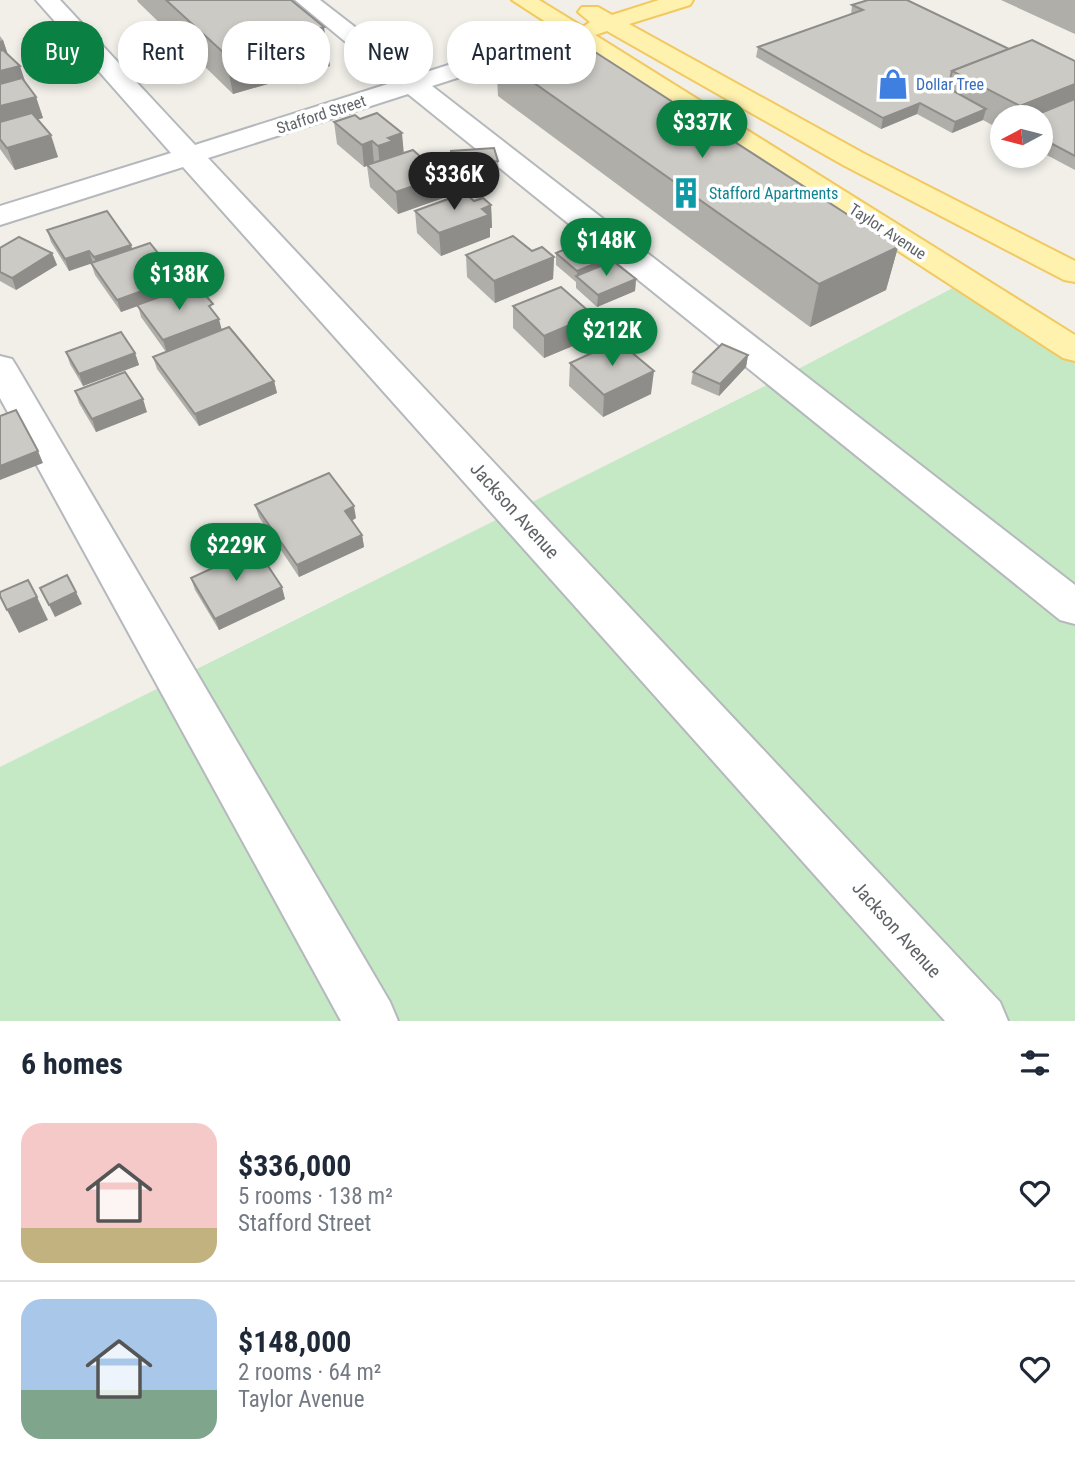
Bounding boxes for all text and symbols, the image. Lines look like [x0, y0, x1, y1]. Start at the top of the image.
chip: Buy [21, 21, 104, 84]
chip: Rent [118, 21, 208, 84]
chip: Filters [222, 21, 330, 84]
chip: New [344, 21, 433, 84]
chip: Apartment [447, 21, 596, 84]
shop icon: Dollar Tree [876, 67, 910, 101]
place label: Dollar Tree [916, 75, 984, 94]
street label: Stafford Street [274, 91, 368, 138]
pin: $337K [653, 100, 751, 160]
north arrow [990, 105, 1054, 168]
map controls [990, 105, 1053, 168]
text: $337K [672, 109, 732, 136]
pin: $336K [405, 152, 503, 212]
text: $336K [424, 161, 484, 188]
building icon: Stafford Apartments [669, 176, 703, 210]
place label: Stafford Apartments [709, 184, 838, 203]
street label: Taylor Avenue [846, 199, 930, 263]
pin: $148K [557, 218, 655, 278]
text: $148K [576, 227, 636, 254]
pin: $138K [130, 252, 228, 312]
text: $138K [149, 261, 209, 288]
pin: $212K [563, 308, 661, 368]
text: $212K [582, 317, 642, 344]
street label: Jackson Avenue [465, 457, 564, 563]
pin: $229K [187, 524, 285, 583]
text: $229K [206, 532, 266, 559]
street label: Jackson Avenue [847, 876, 946, 982]
icon: filters [1016, 1044, 1054, 1082]
text: 6 homes [21, 1046, 123, 1081]
text: $336,000 [238, 1148, 351, 1183]
icon: home [77, 1151, 161, 1235]
icon: heart [1016, 1174, 1054, 1212]
text: 5 rooms · 138 m² [238, 1183, 393, 1210]
text: Stafford Street [238, 1210, 371, 1237]
text: $148,000 [238, 1324, 351, 1359]
icon: home [77, 1327, 161, 1411]
icon: heart [1016, 1350, 1054, 1388]
text: 2 rooms · 64 m² [238, 1359, 381, 1386]
text: Taylor Avenue [238, 1386, 364, 1413]

